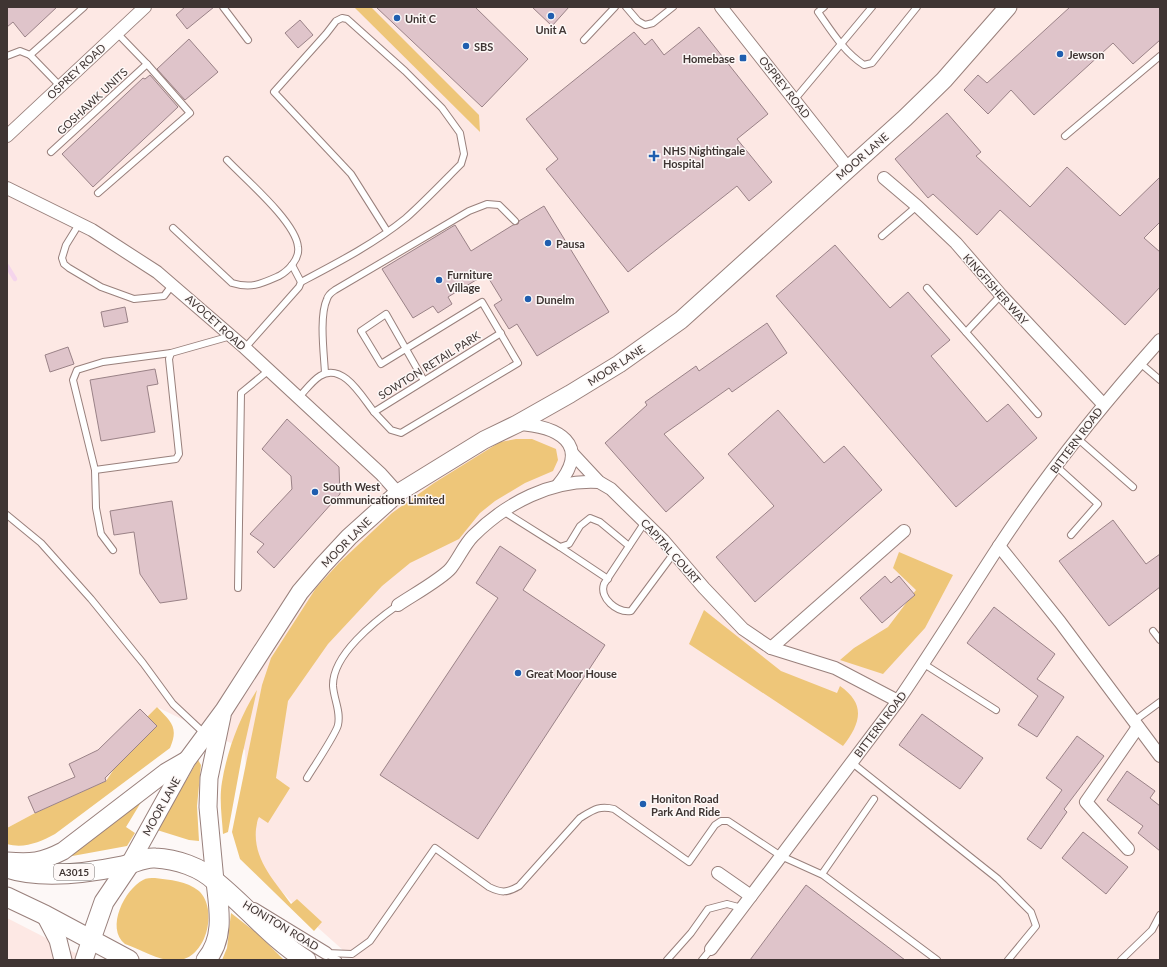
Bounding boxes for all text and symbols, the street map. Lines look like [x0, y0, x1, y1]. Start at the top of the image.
marker: Unit A [546, 11, 556, 21]
place label: Unit C [405, 12, 437, 25]
marker: Unit C [392, 13, 402, 23]
place label: Unit A [535, 23, 567, 36]
place label: SBS [474, 40, 493, 53]
street label: OSPREY ROAD [44, 41, 108, 101]
marker: SBS [461, 41, 471, 51]
place label: Jewson [1068, 48, 1104, 61]
marker: Jewson [1055, 49, 1065, 59]
place label: Homebase [683, 52, 735, 65]
marker: Homebase [738, 53, 748, 63]
street label: OSPREY ROAD [757, 53, 813, 121]
street label: GOSHAWK UNITS [54, 65, 130, 137]
street label: MOOR LANE [833, 130, 891, 182]
place label: NHS Nightingale Hospital [663, 144, 745, 170]
marker: NHS Nightingale Hospital [648, 150, 660, 162]
place label: Pausa [556, 237, 585, 250]
marker: Pausa [543, 238, 553, 248]
street label: KINGFISHER WAY [961, 251, 1031, 327]
place label: Furniture Village [446, 268, 492, 294]
marker: Furniture Village [434, 275, 444, 285]
street label: AVOCET ROAD [183, 291, 249, 353]
place label: Dunelm [536, 293, 575, 306]
marker: Dunelm [523, 294, 533, 304]
street label: SOWTON RETAIL PARK [376, 328, 483, 402]
street label: MOOR LANE [585, 342, 647, 388]
street label: BITTERN ROAD [1047, 405, 1105, 475]
place label: South West Communications Limited [323, 480, 445, 506]
marker: South West Communications Limited [310, 487, 320, 497]
street label: MOOR LANE [318, 514, 374, 570]
street label: CAPITAL COURT [638, 516, 704, 587]
place label: Great Moor House [526, 667, 617, 680]
marker: Great Moor House [513, 668, 523, 678]
street label: BITTERN ROAD [851, 689, 909, 759]
street label: MOOR LANE [139, 774, 183, 838]
place label: Honiton Road Park And Ride [651, 792, 720, 818]
marker: Honiton Road Park And Ride [638, 799, 648, 809]
road number: A3015 [54, 864, 94, 880]
street label: HONITON ROAD [241, 897, 321, 953]

